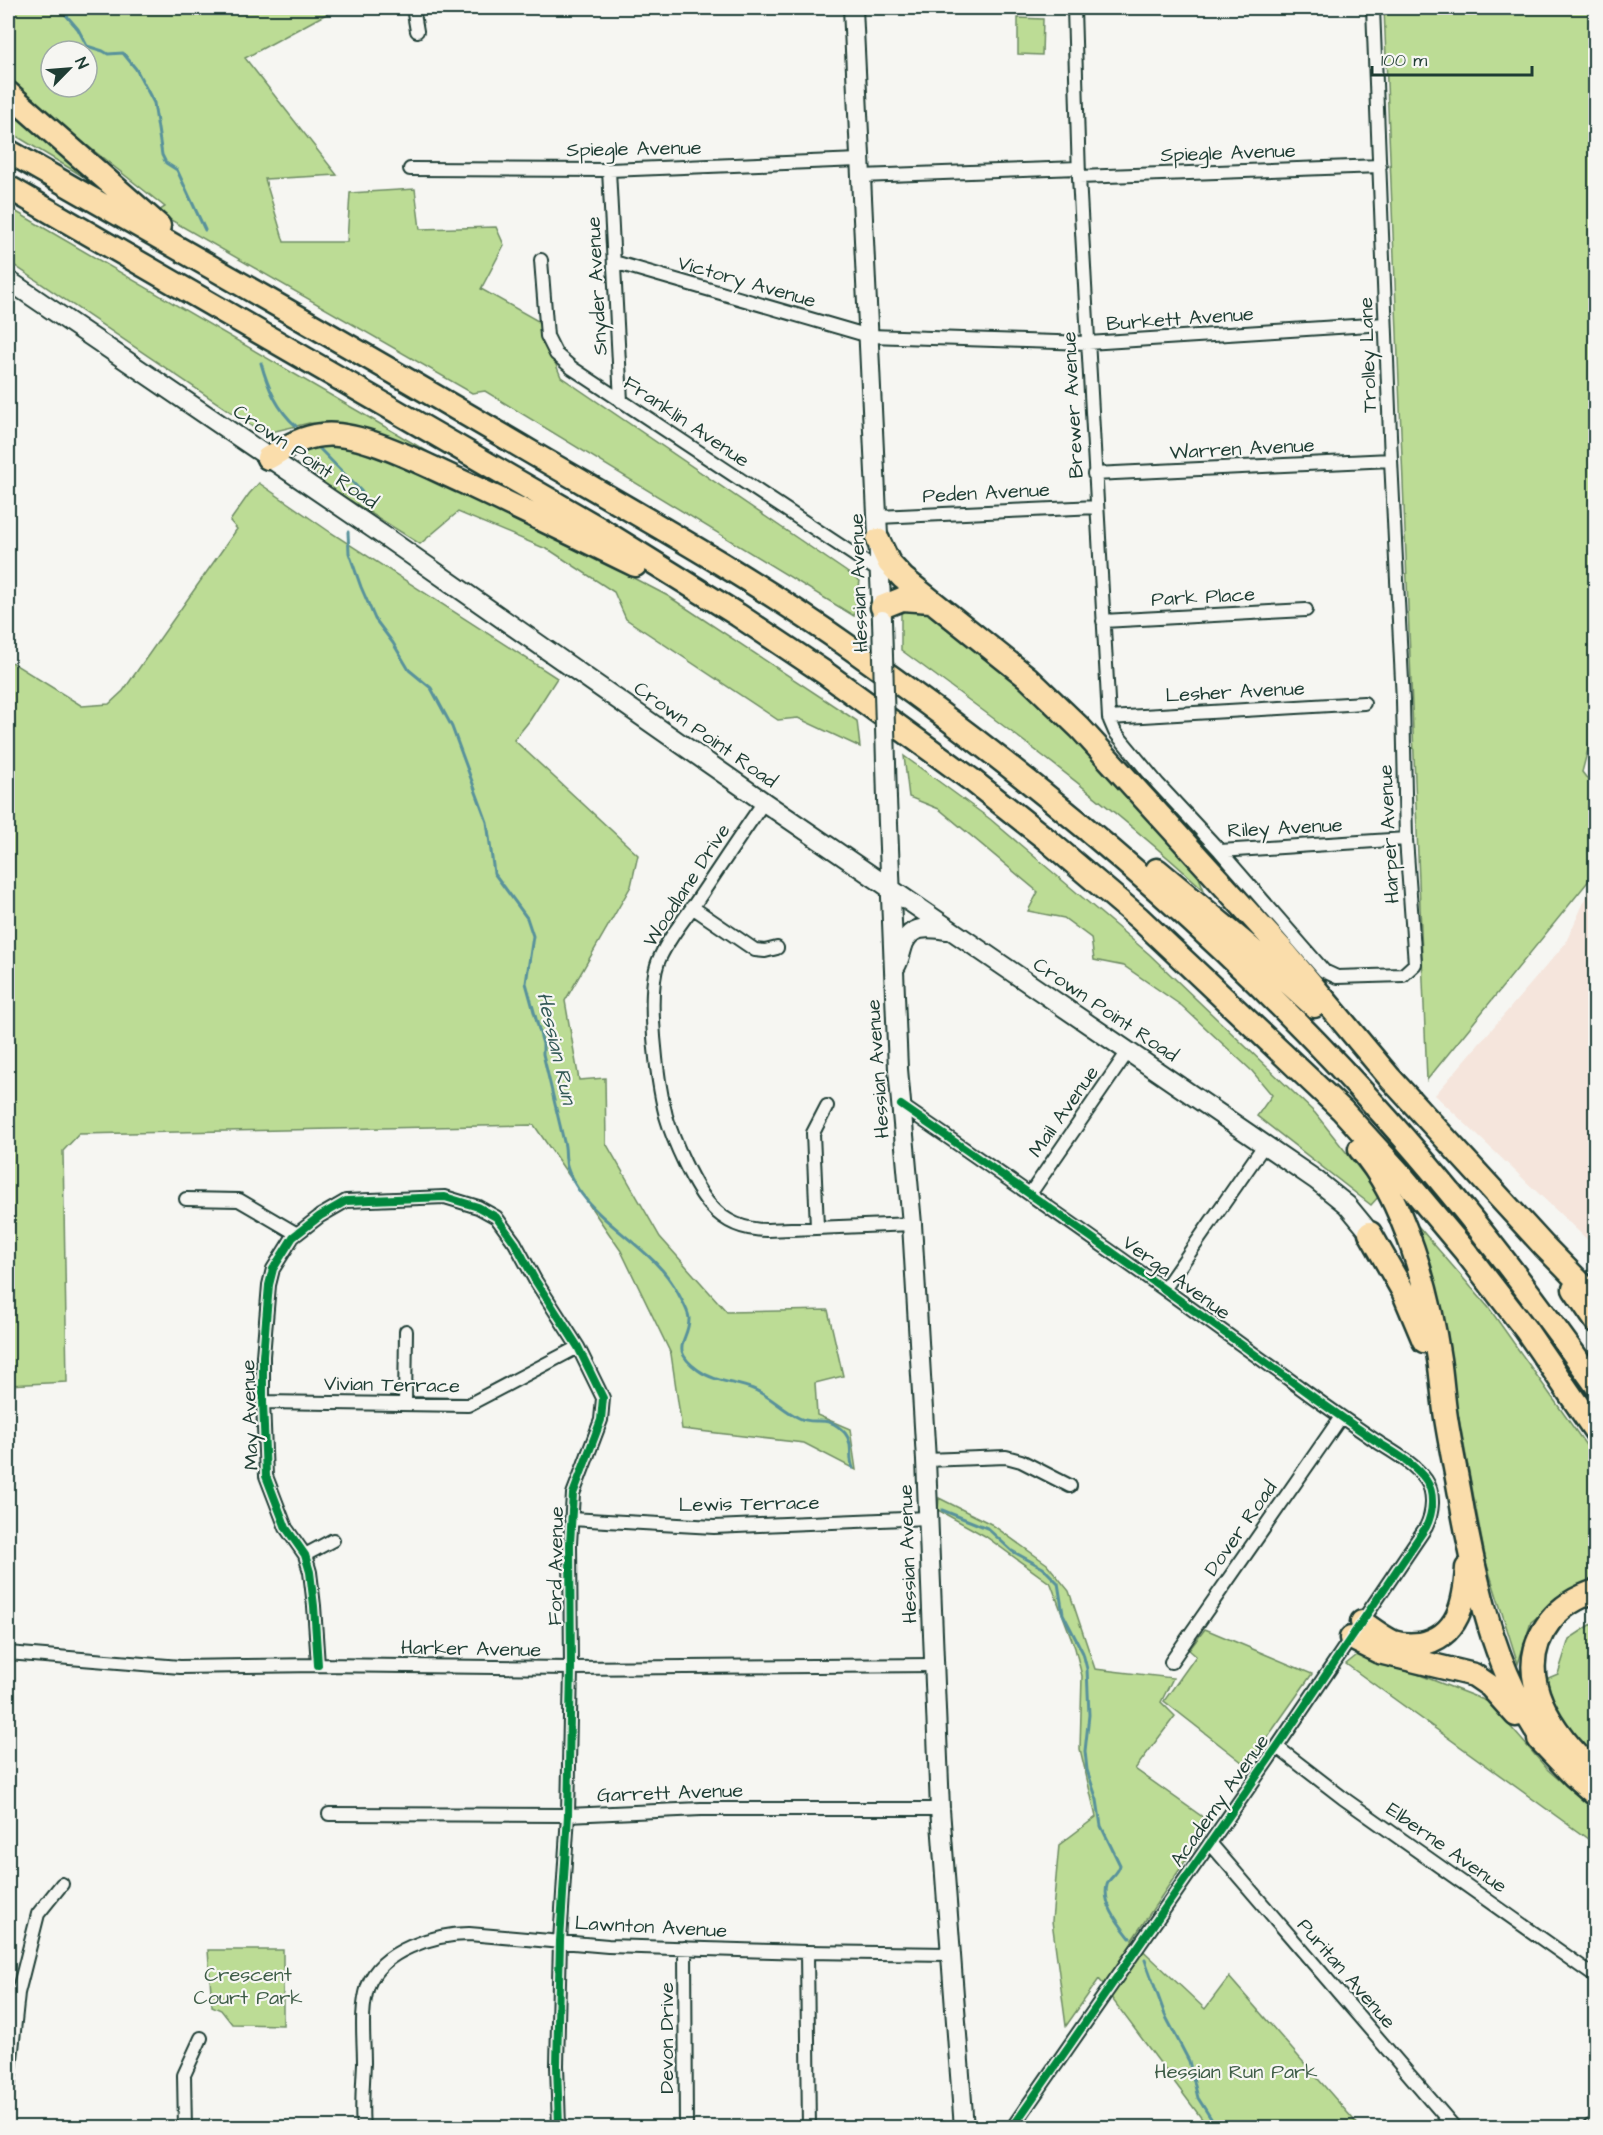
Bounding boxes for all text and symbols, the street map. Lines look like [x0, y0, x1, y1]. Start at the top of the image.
north arrow [39, 39, 99, 99]
scale bar [1372, 39, 1532, 77]
text: 100 m [1381, 48, 1427, 73]
text: N [70, 54, 94, 72]
street label: Spiegle Avenue [566, 134, 702, 165]
street label: Spiegle Avenue [1160, 137, 1296, 170]
street label: Snyder Avenue [579, 216, 616, 356]
street label: Victory Avenue [674, 249, 819, 316]
street label: Trolley Lane [1352, 296, 1385, 413]
street label: Burkett Avenue [1105, 300, 1255, 338]
street label: Brewer Avenue [1055, 331, 1091, 479]
street label: Franklin Avenue [618, 369, 755, 474]
street label: Crown Point Road [227, 398, 384, 516]
street label: Warren Avenue [1169, 431, 1315, 467]
street label: Peden Avenue [922, 476, 1051, 510]
street label: Hessian Avenue [843, 513, 875, 653]
street label: Park Place [1150, 580, 1256, 614]
street label: Lesher Avenue [1165, 674, 1306, 710]
street label: Crown Point Road [628, 675, 783, 795]
street label: Harper Avenue [1371, 763, 1407, 904]
street label: Riley Avenue [1227, 811, 1344, 846]
street label: Woodlane Drive [636, 818, 737, 953]
street label: Crown Point Road [1027, 951, 1184, 1069]
water label: Hessian Run [530, 989, 584, 1108]
street label: Hessian Avenue [859, 998, 897, 1139]
street label: Mail Avenue [1022, 1060, 1106, 1163]
street label: Verga Avenue [1116, 1229, 1237, 1328]
street label: May Avenue [234, 1359, 267, 1471]
street label: Vivian Terrace [324, 1370, 460, 1400]
street label: Dover Road [1198, 1475, 1284, 1582]
street label: Hessian Avenue [892, 1484, 924, 1624]
street label: Lewis Terrace [678, 1489, 820, 1519]
street label: Ford Avenue [541, 1506, 571, 1626]
street label: Harker Avenue [401, 1634, 542, 1664]
street label: Academy Avenue [1164, 1728, 1277, 1873]
street label: Garrett Avenue [597, 1776, 744, 1810]
street label: Elberne Avenue [1380, 1796, 1513, 1900]
street label: Lawnton Avenue [574, 1909, 728, 1945]
street label: Puritan Avenue [1290, 1912, 1402, 2035]
park label: Crescent Court Park [194, 1961, 302, 2012]
street label: Devon Drive [653, 1982, 681, 2094]
park label: Hessian Run Park [1155, 2058, 1317, 2086]

